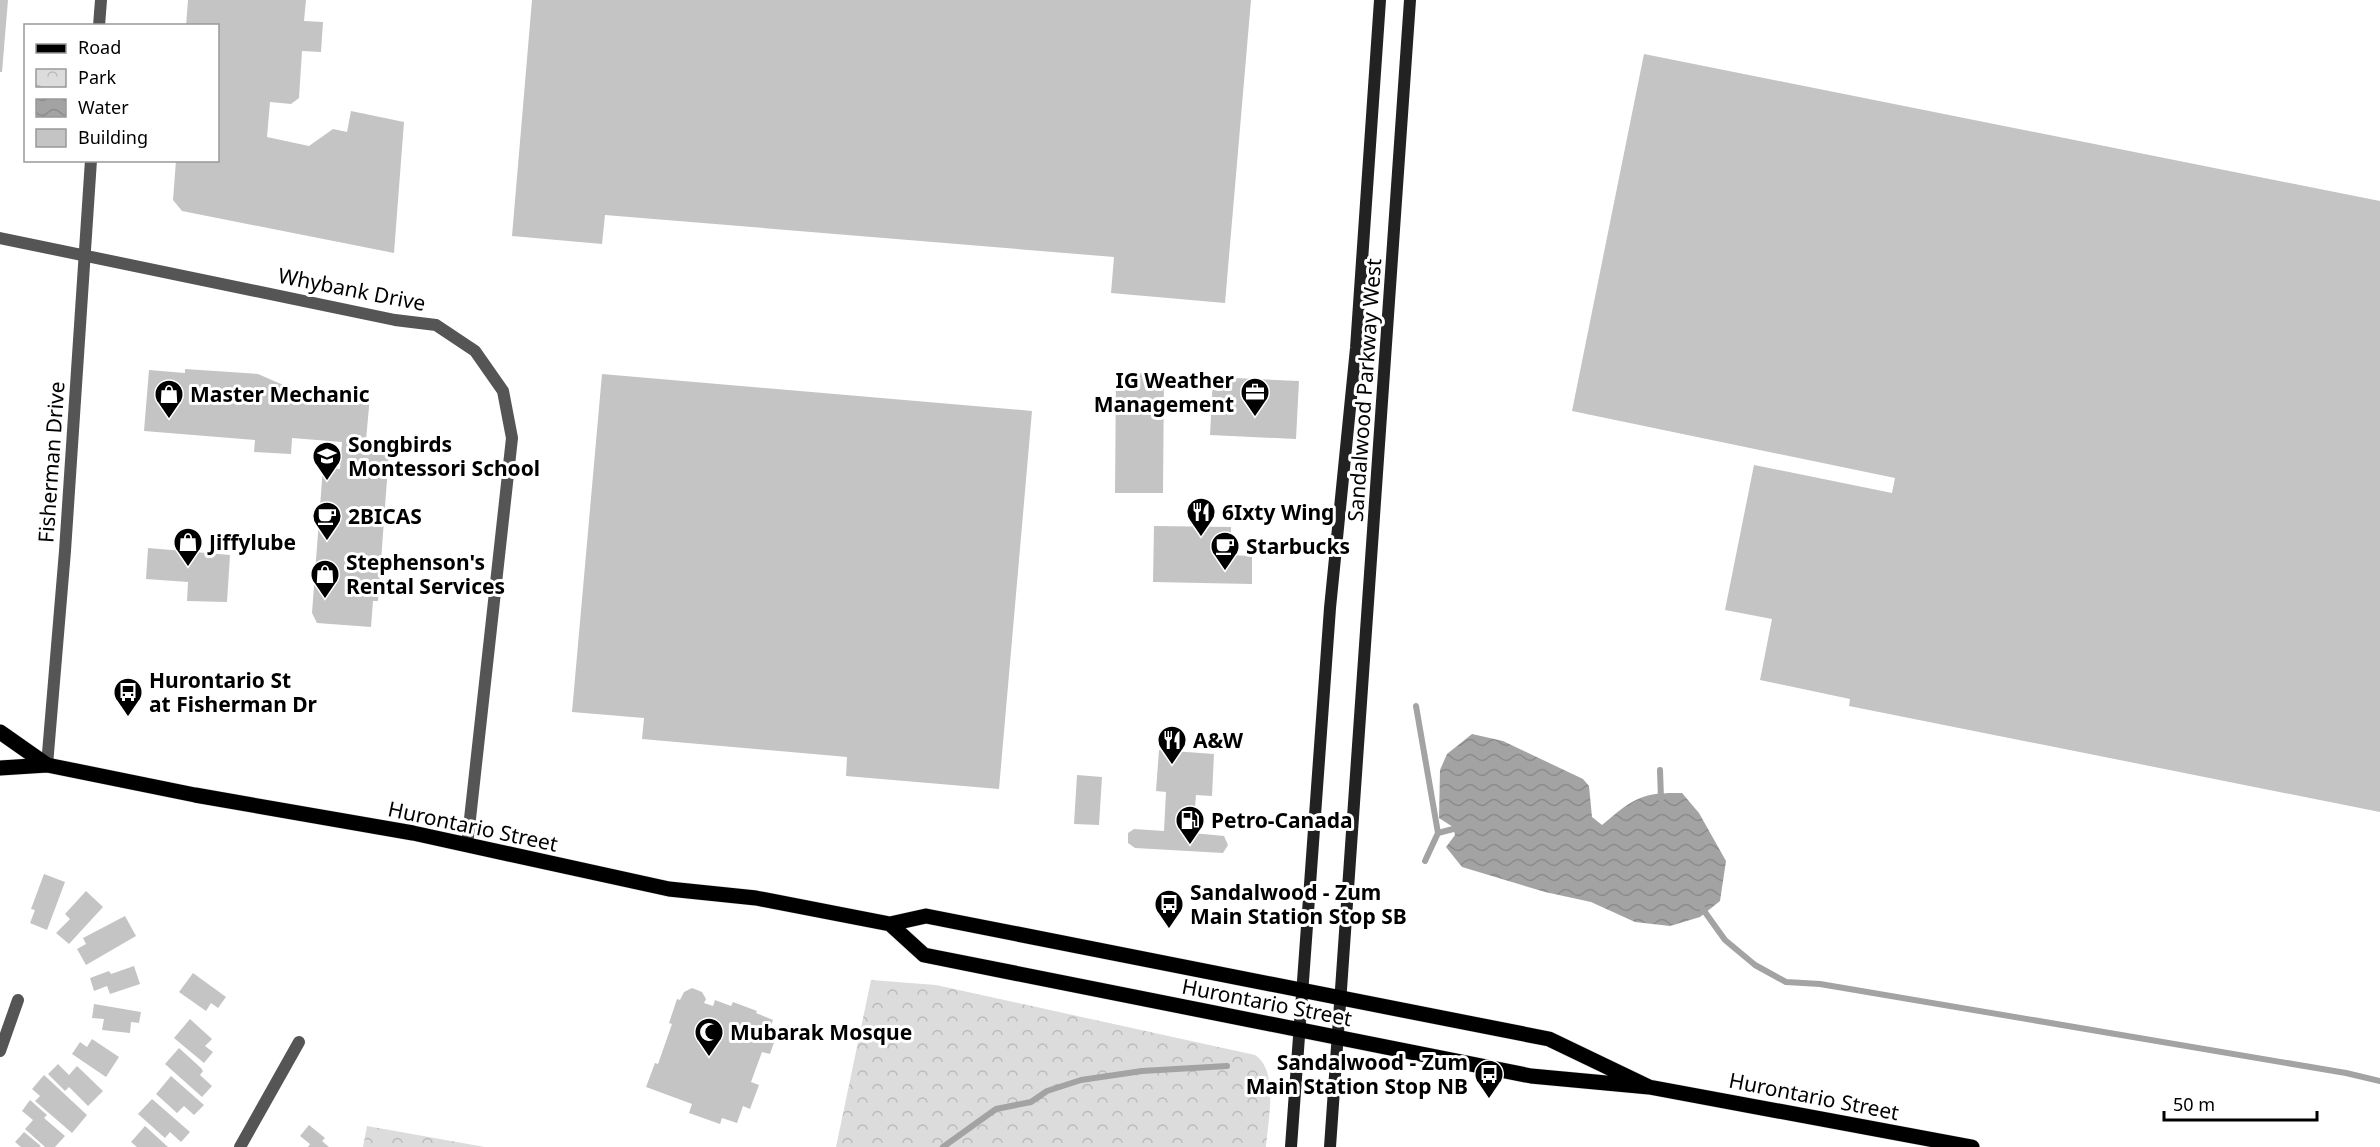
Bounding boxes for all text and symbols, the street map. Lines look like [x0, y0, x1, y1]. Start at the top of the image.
legend [24, 24, 219, 162]
text: Road [78, 35, 121, 59]
text: Park [78, 65, 116, 89]
text: Water [78, 95, 129, 119]
text: Building [78, 125, 148, 149]
street label: Sandalwood Parkway West [1341, 257, 1387, 523]
street label: Whybank Drive [276, 261, 428, 317]
place label: IG Weather Management [1094, 366, 1235, 418]
office icon: IG Weather Management [1239, 376, 1271, 418]
shop icon: Master Mechanic [153, 378, 185, 420]
street label: Fisherman Drive [31, 380, 71, 544]
place label: Master Mechanic [190, 380, 370, 408]
place label: Songbirds Montessori School [348, 430, 540, 482]
school or university icon: Songbirds Montessori School [311, 440, 343, 482]
restaurant icon: 6Ixty Wing [1185, 496, 1217, 538]
place label: 6Ixty Wing [1222, 498, 1334, 526]
cafe icon: 2BICAS [311, 500, 343, 542]
place label: 2BICAS [348, 502, 422, 530]
shop icon: Jiffylube [172, 526, 204, 568]
place label: Jiffylube [207, 528, 296, 556]
cafe icon: Starbucks [1209, 530, 1241, 572]
place label: Starbucks [1246, 532, 1350, 560]
place label: Stephenson's Rental Services [346, 548, 505, 600]
shop icon: Stephenson's Rental Services [309, 558, 341, 600]
place label: Hurontario St at Fisherman Dr [149, 666, 318, 718]
bus stop icon: Hurontario St at Fisherman Dr [112, 676, 144, 718]
restaurant icon: A&W [1156, 724, 1188, 766]
place label: A&W [1193, 726, 1244, 754]
street label: Hurontario Street [386, 794, 561, 858]
fuel station icon: Petro-Canada [1174, 804, 1206, 846]
place label: Petro-Canada [1211, 806, 1353, 834]
place label: Sandalwood - Zum Main Station Stop SB [1190, 878, 1407, 930]
bus stop icon: Sandalwood - Zum Main Station Stop SB [1153, 888, 1185, 930]
street label: Hurontario Street [1180, 972, 1355, 1032]
mosque icon: Mubarak Mosque [693, 1016, 725, 1058]
place label: Mubarak Mosque [730, 1018, 912, 1046]
place label: Sandalwood - Zum Main Station Stop NB [1246, 1048, 1468, 1100]
bus stop icon: Sandalwood - Zum Main Station Stop NB [1473, 1058, 1505, 1100]
street label: Hurontario Street [1727, 1066, 1902, 1126]
scale bar [2164, 1084, 2317, 1122]
text: 50 m [2173, 1092, 2215, 1116]

